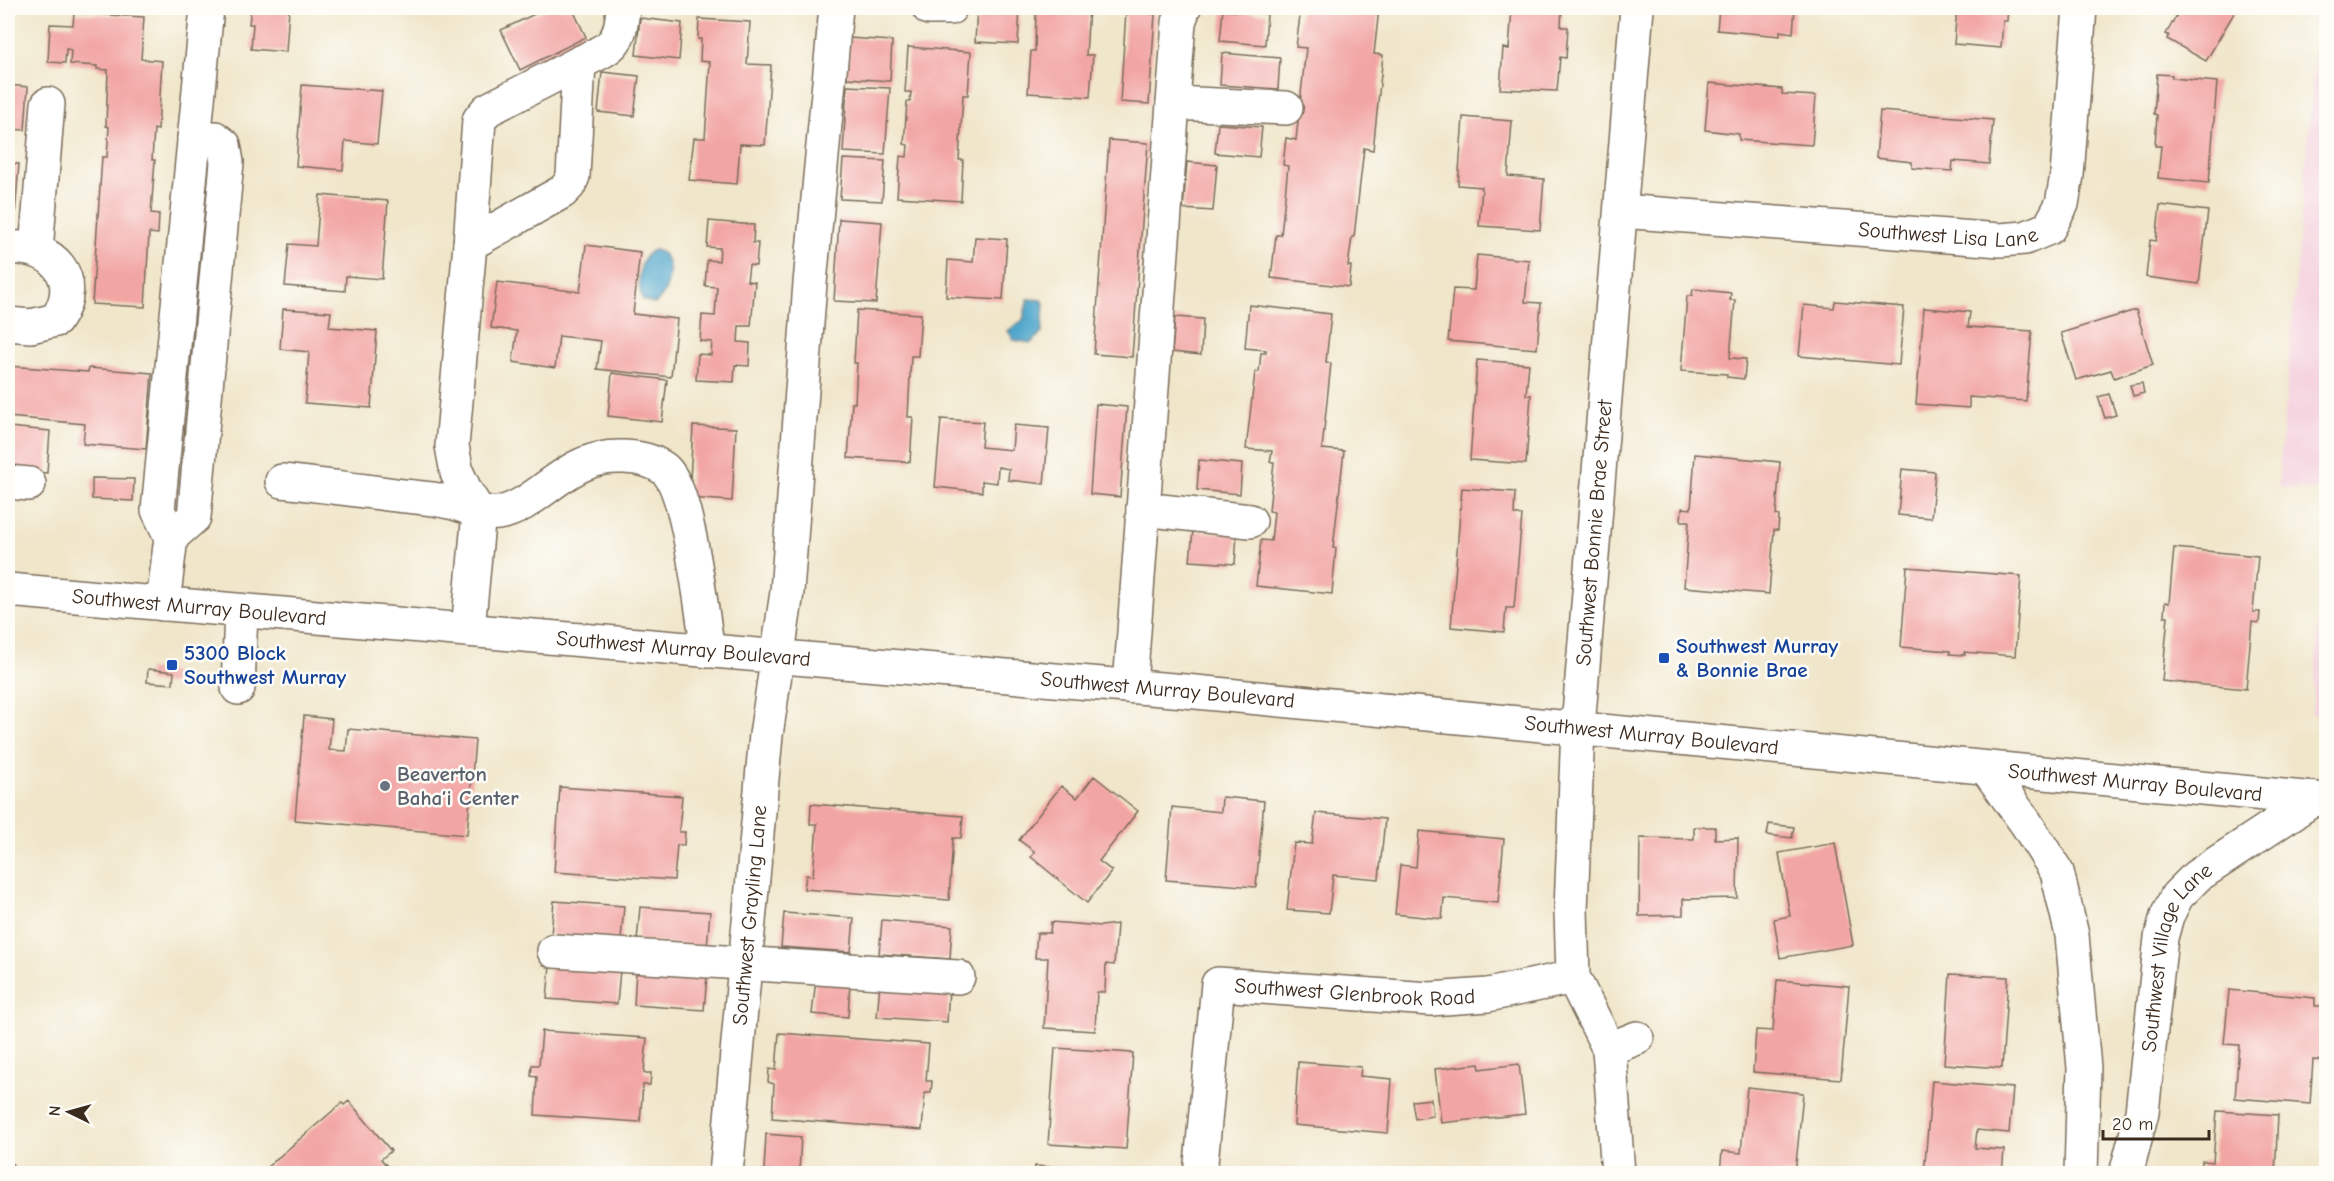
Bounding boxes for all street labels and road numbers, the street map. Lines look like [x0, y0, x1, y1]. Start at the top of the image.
street label: Southwest Lisa Lane [1857, 217, 2042, 252]
street label: Southwest Bonnie Brae Street [1571, 398, 1617, 667]
street label: Southwest Murray Boulevard [71, 584, 327, 630]
street label: Southwest Murray Boulevard [555, 626, 812, 671]
street label: Southwest Murray Boulevard [1040, 667, 1296, 713]
street label: Southwest Murray Boulevard [1523, 711, 1780, 760]
street label: Southwest Murray Boulevard [2007, 759, 2263, 806]
street label: Southwest Grayling Lane [728, 804, 772, 1026]
street label: Southwest Village Lane [2137, 858, 2216, 1053]
street label: Southwest Glenbrook Road [1234, 973, 1476, 1011]

